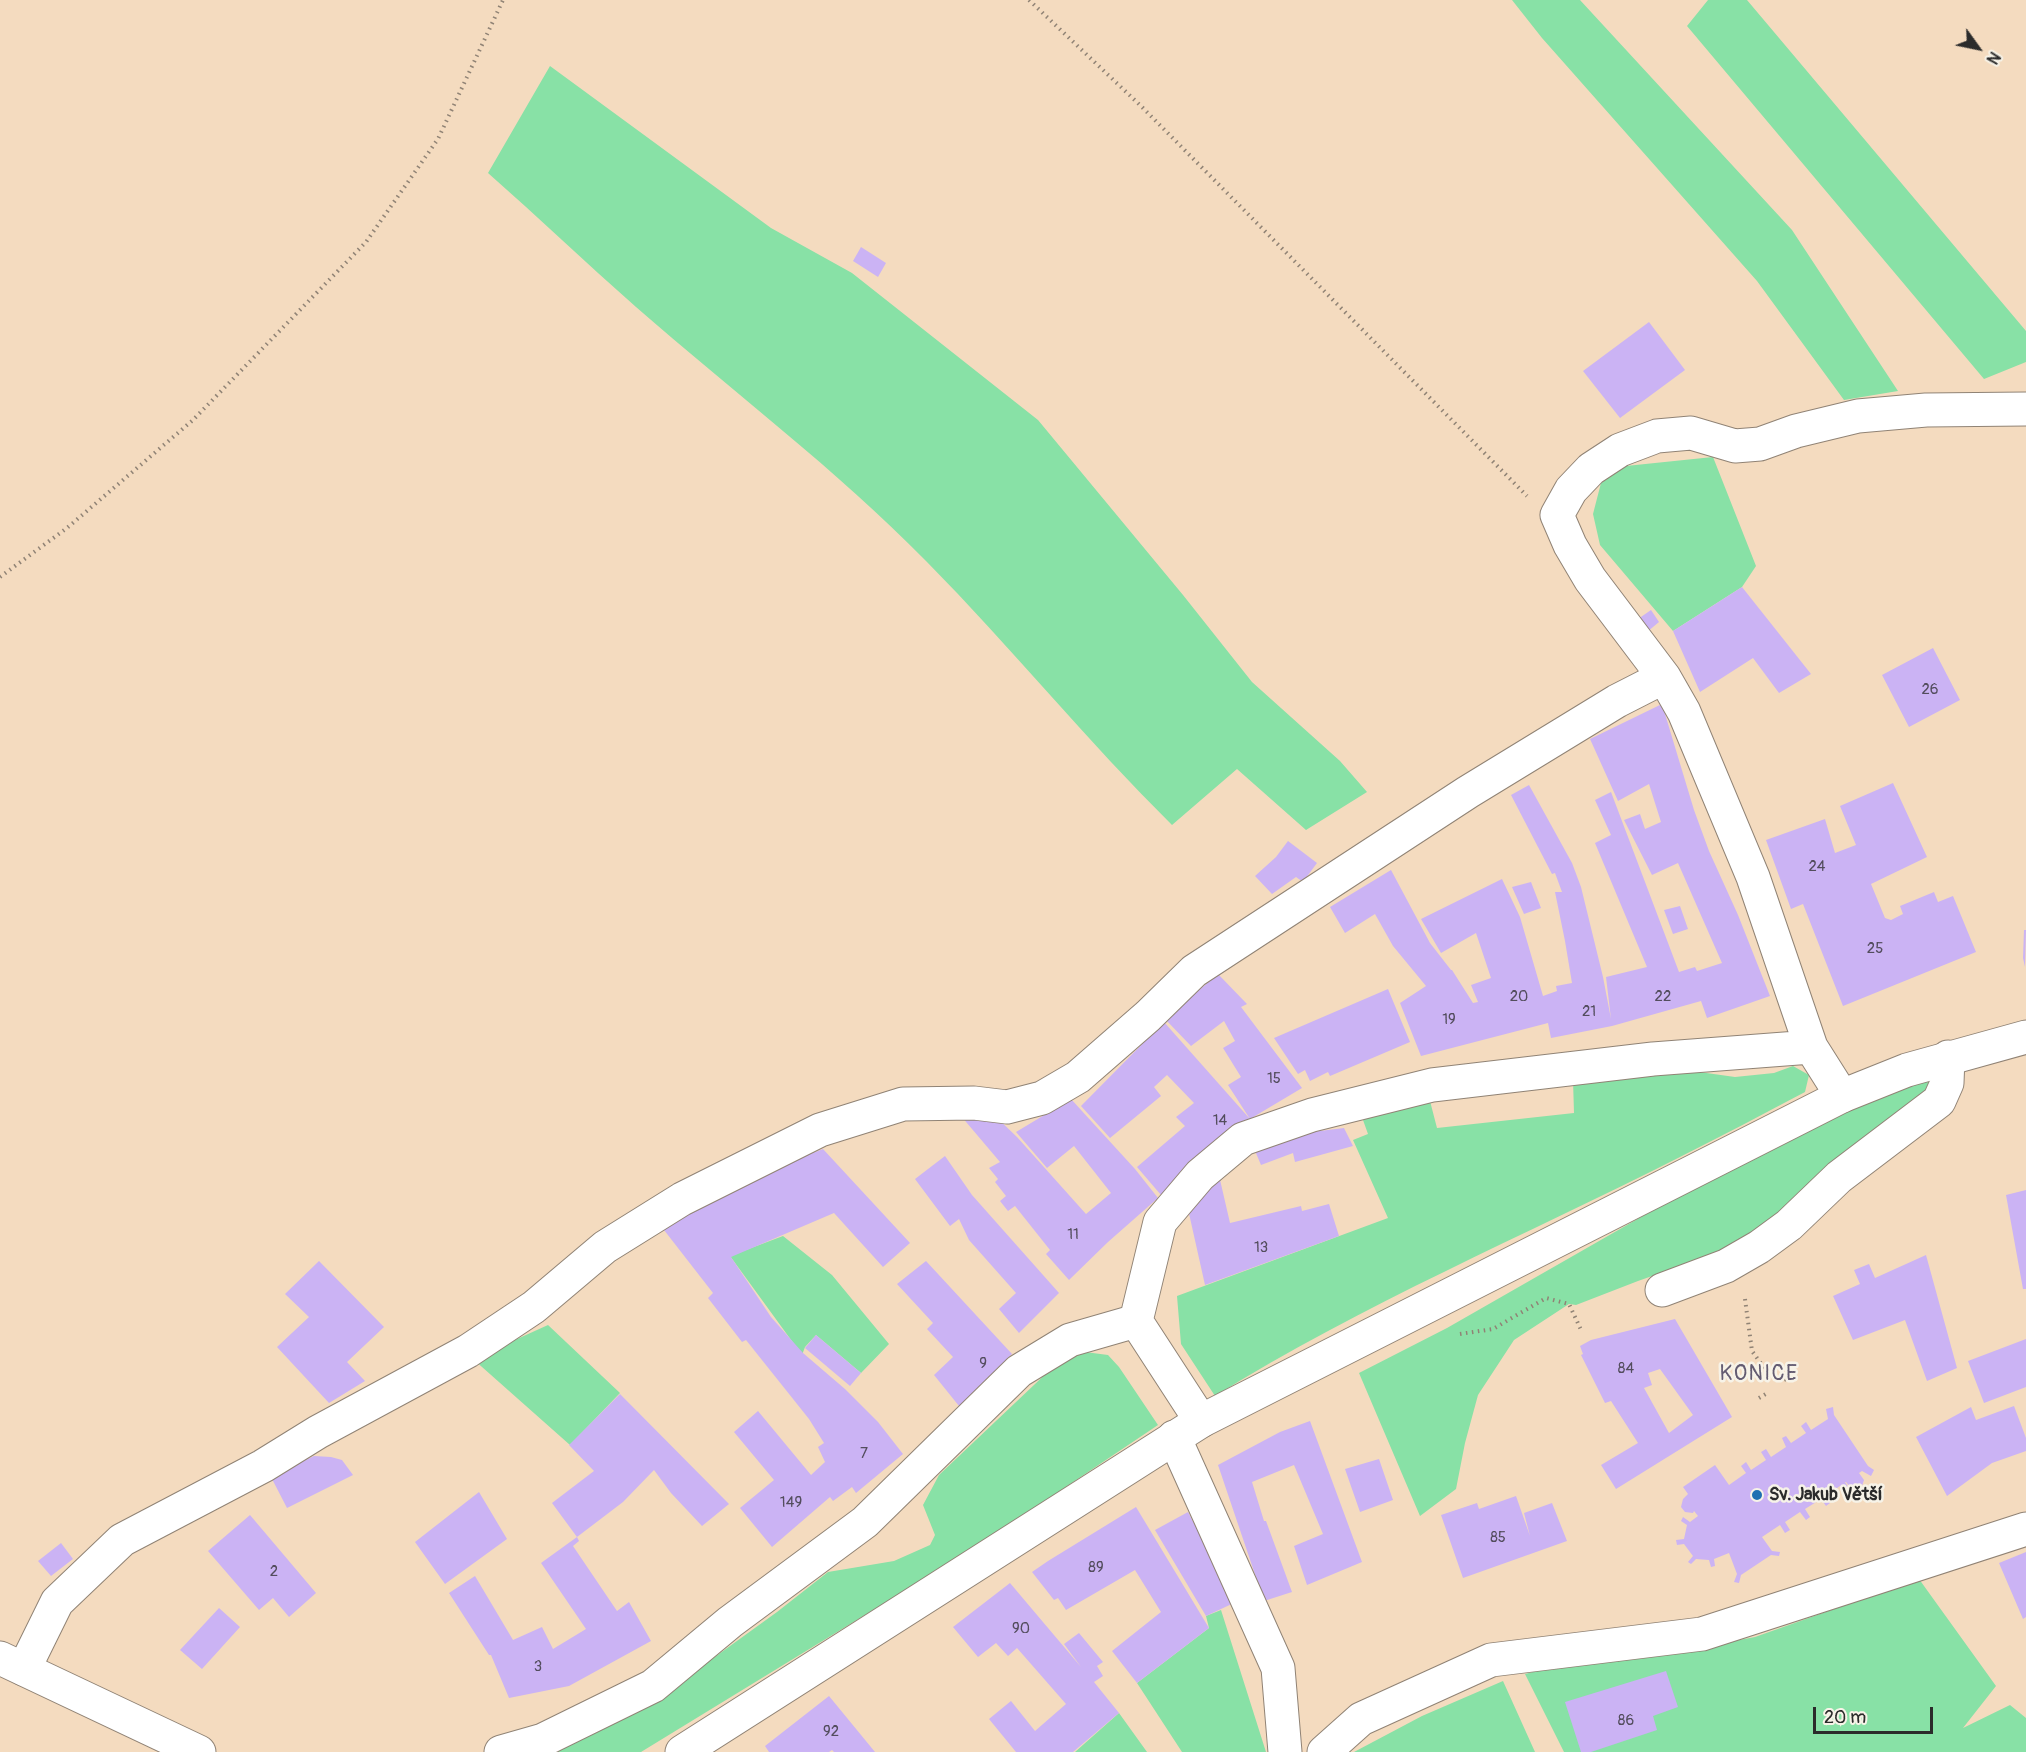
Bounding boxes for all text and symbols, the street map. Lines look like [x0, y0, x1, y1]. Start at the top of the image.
north arrow [1948, 18, 2008, 78]
text: N [1982, 48, 2004, 68]
house number: 26 [1921, 681, 1939, 699]
house number: 24 [1808, 858, 1826, 876]
house number: 25 [1867, 940, 1883, 958]
house number: 20 [1510, 988, 1528, 1006]
house number: 22 [1655, 988, 1671, 1006]
house number: 21 [1582, 1003, 1596, 1021]
house number: 19 [1442, 1011, 1456, 1029]
house number: 15 [1267, 1070, 1281, 1088]
house number: 14 [1213, 1112, 1227, 1130]
house number: 11 [1067, 1226, 1079, 1244]
house number: 13 [1254, 1239, 1268, 1257]
house number: 9 [979, 1355, 987, 1373]
house number: 84 [1618, 1360, 1634, 1378]
district label: KONICE [1720, 1362, 1798, 1388]
house number: 7 [860, 1445, 868, 1463]
place label: Sv. Jakub Větší [1769, 1484, 1882, 1506]
marker: Sv. Jakub Větší [1750, 1488, 1764, 1502]
house number: 149 [780, 1494, 802, 1512]
house number: 85 [1490, 1529, 1506, 1547]
house number: 89 [1088, 1559, 1104, 1577]
house number: 2 [270, 1563, 278, 1581]
house number: 90 [1012, 1620, 1030, 1638]
house number: 3 [534, 1658, 542, 1676]
scale bar [1816, 1695, 1936, 1733]
text: 20 m [1824, 1706, 1866, 1729]
house number: 86 [1618, 1712, 1634, 1730]
house number: 92 [823, 1723, 839, 1741]

